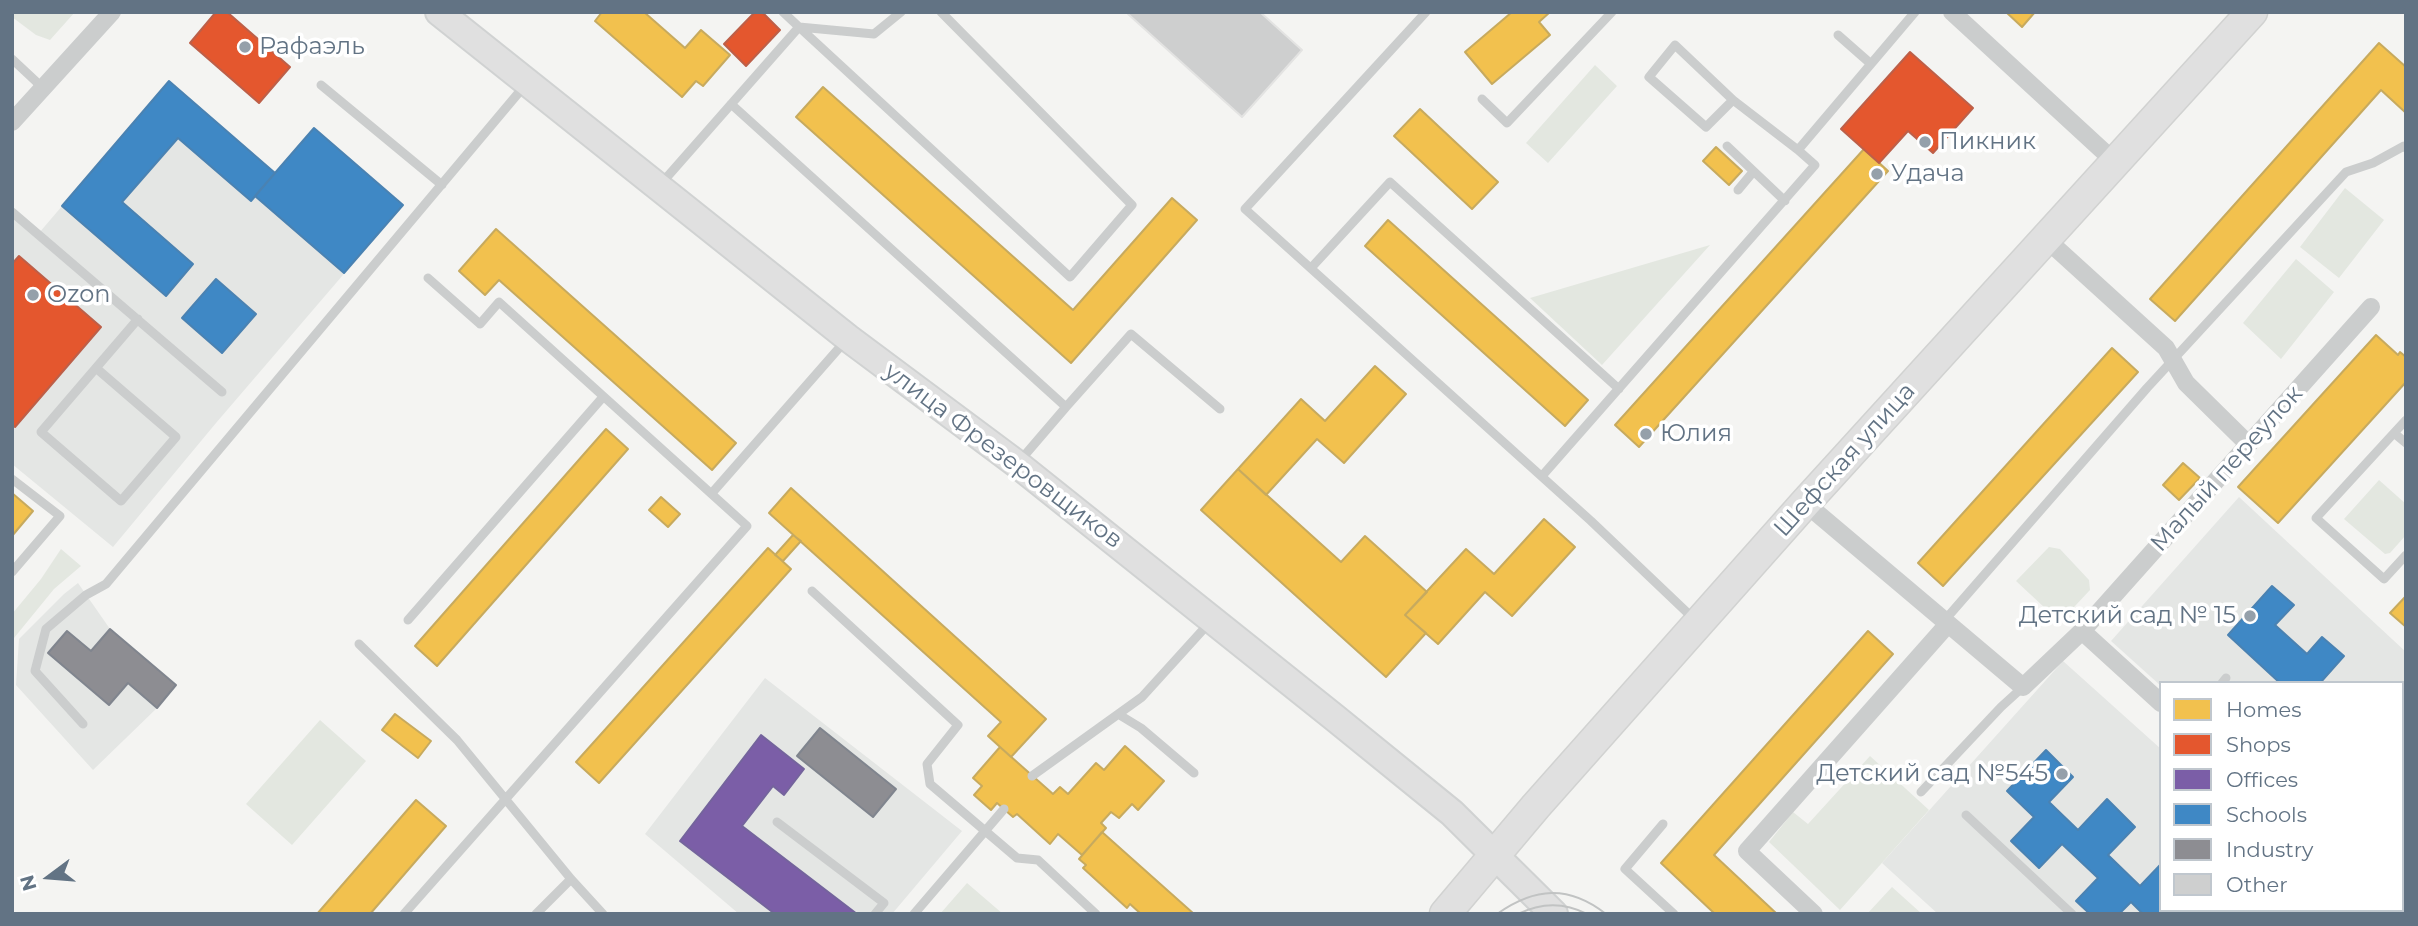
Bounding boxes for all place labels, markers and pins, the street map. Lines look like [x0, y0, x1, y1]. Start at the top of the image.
place label: Рафаэль [259, 33, 365, 61]
marker: Рафаэль [237, 39, 253, 55]
place label: Пикник [1939, 128, 2036, 156]
marker: Пикник [1917, 134, 1933, 150]
place label: Удача [1891, 160, 1964, 188]
marker: Удача [1869, 166, 1885, 182]
place label: Ozon [47, 281, 110, 309]
marker: Ozon [25, 287, 41, 303]
place label: Юлия [1660, 420, 1732, 448]
marker: Юлия [1638, 426, 1654, 442]
place label: Детский сад № 15 [2019, 602, 2236, 630]
marker: Детский сад № 15 [2242, 608, 2258, 624]
place label: Детский сад №545 [1816, 760, 2048, 788]
marker: Детский сад №545 [2054, 766, 2070, 782]

